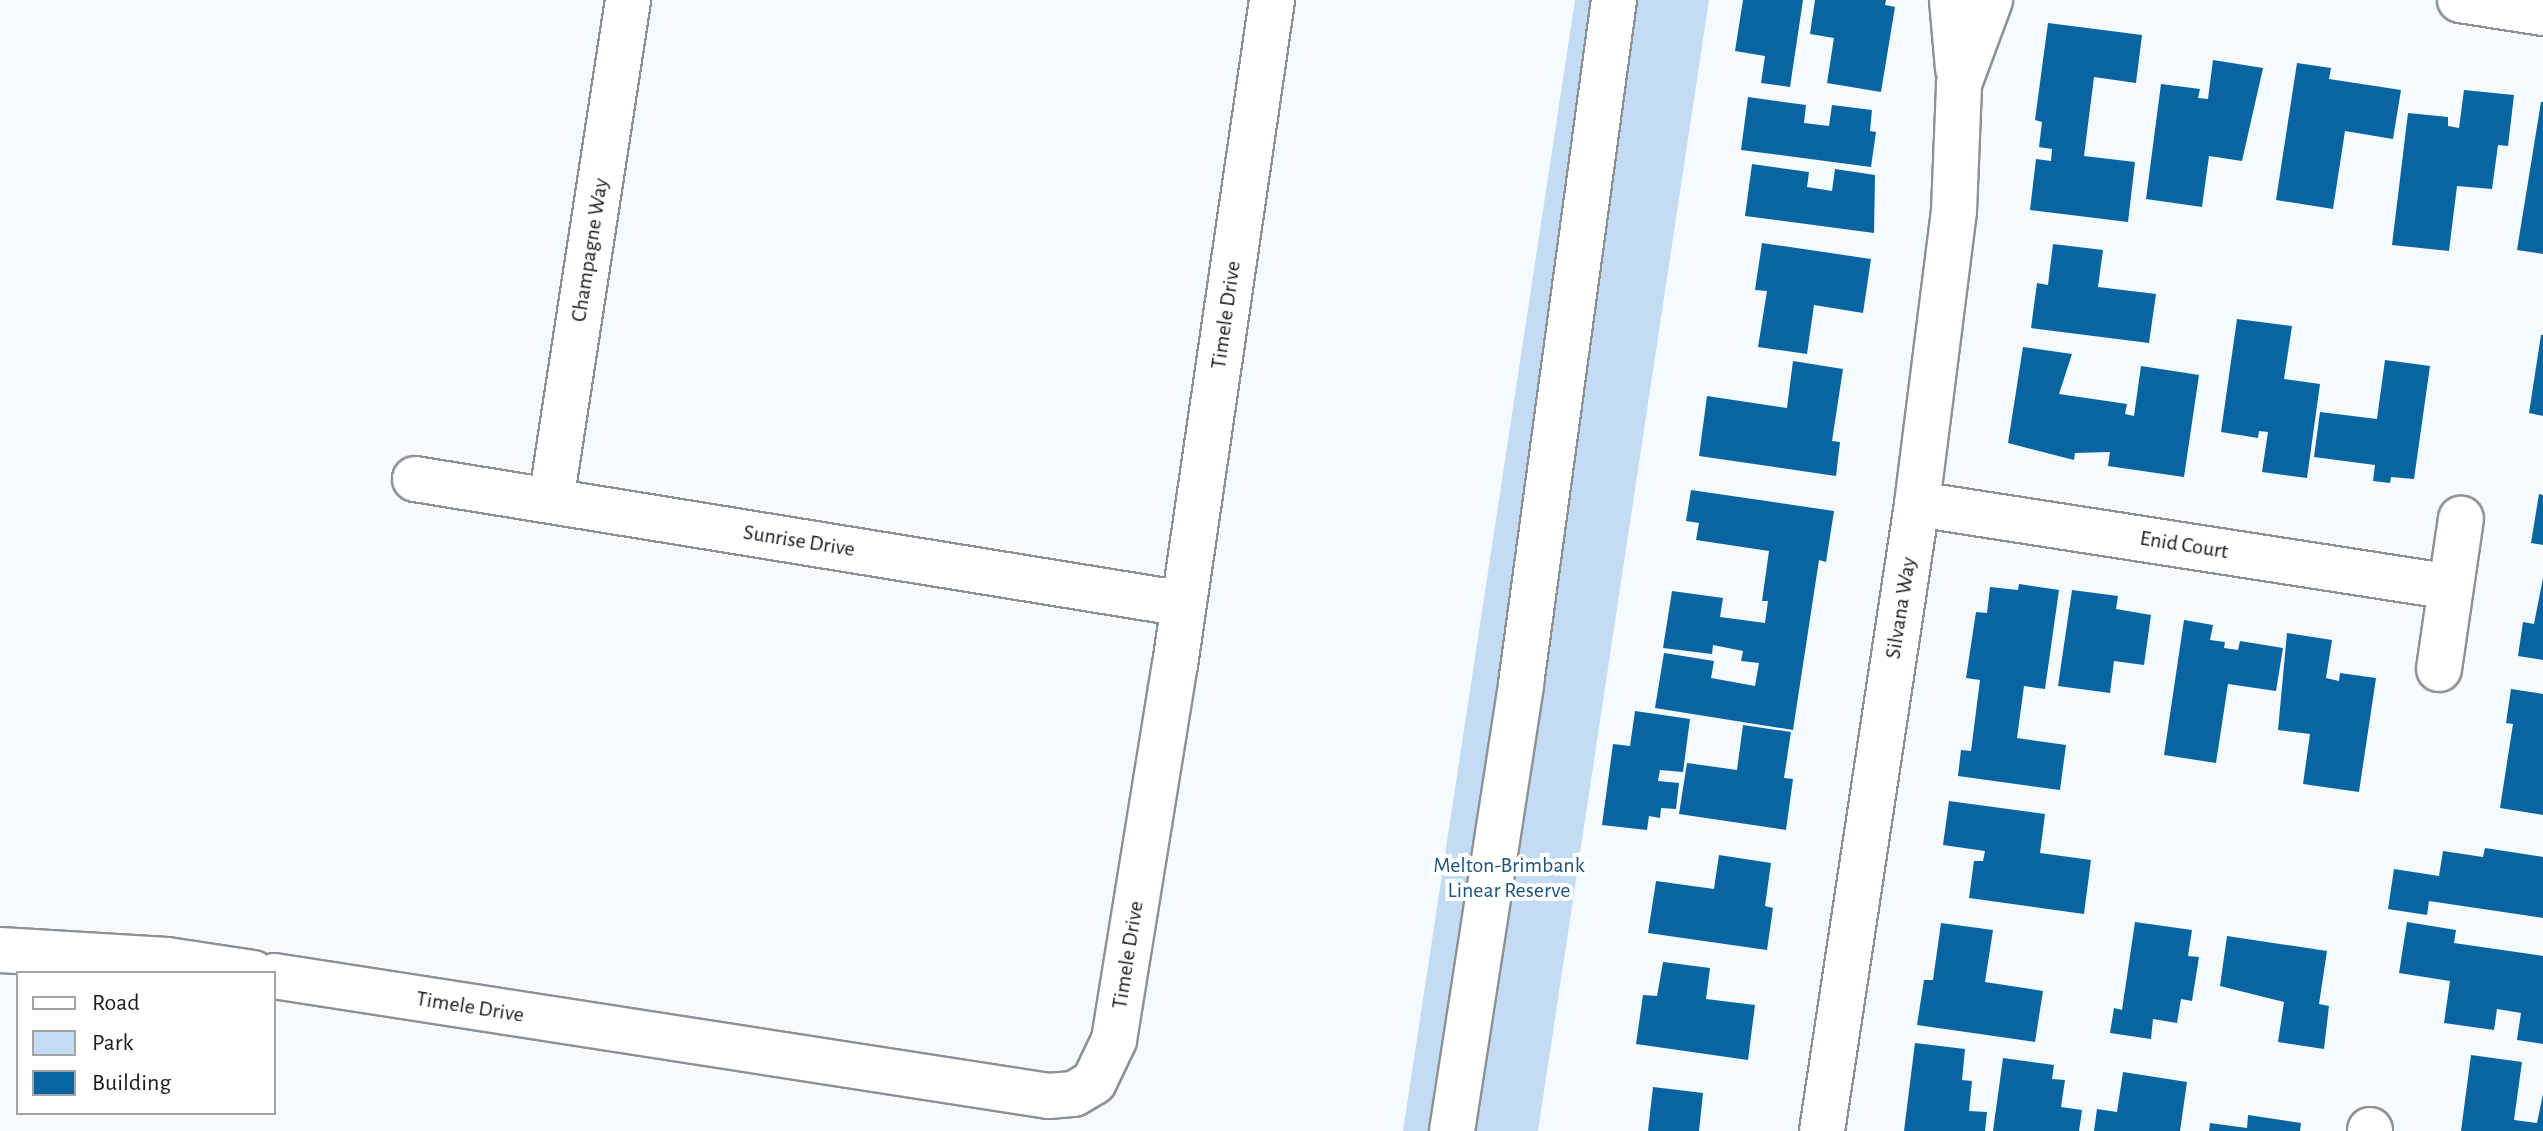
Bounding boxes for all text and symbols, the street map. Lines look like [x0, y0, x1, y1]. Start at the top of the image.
street label: Champagne Way [566, 176, 614, 324]
street label: Timele Drive [1205, 259, 1247, 371]
street label: Sunrise Drive [741, 519, 857, 563]
street label: Enid Court [2138, 525, 2230, 565]
street label: Silvana Way [1880, 555, 1922, 661]
park label: Melton-Brimbank Linear Reserve [1433, 852, 1585, 904]
street label: Timele Drive [1106, 899, 1150, 1011]
legend [16, 971, 276, 1115]
street label: Timele Drive [414, 985, 526, 1029]
text: Road [92, 991, 140, 1015]
text: Park [92, 1031, 133, 1055]
text: Building [92, 1071, 171, 1095]

